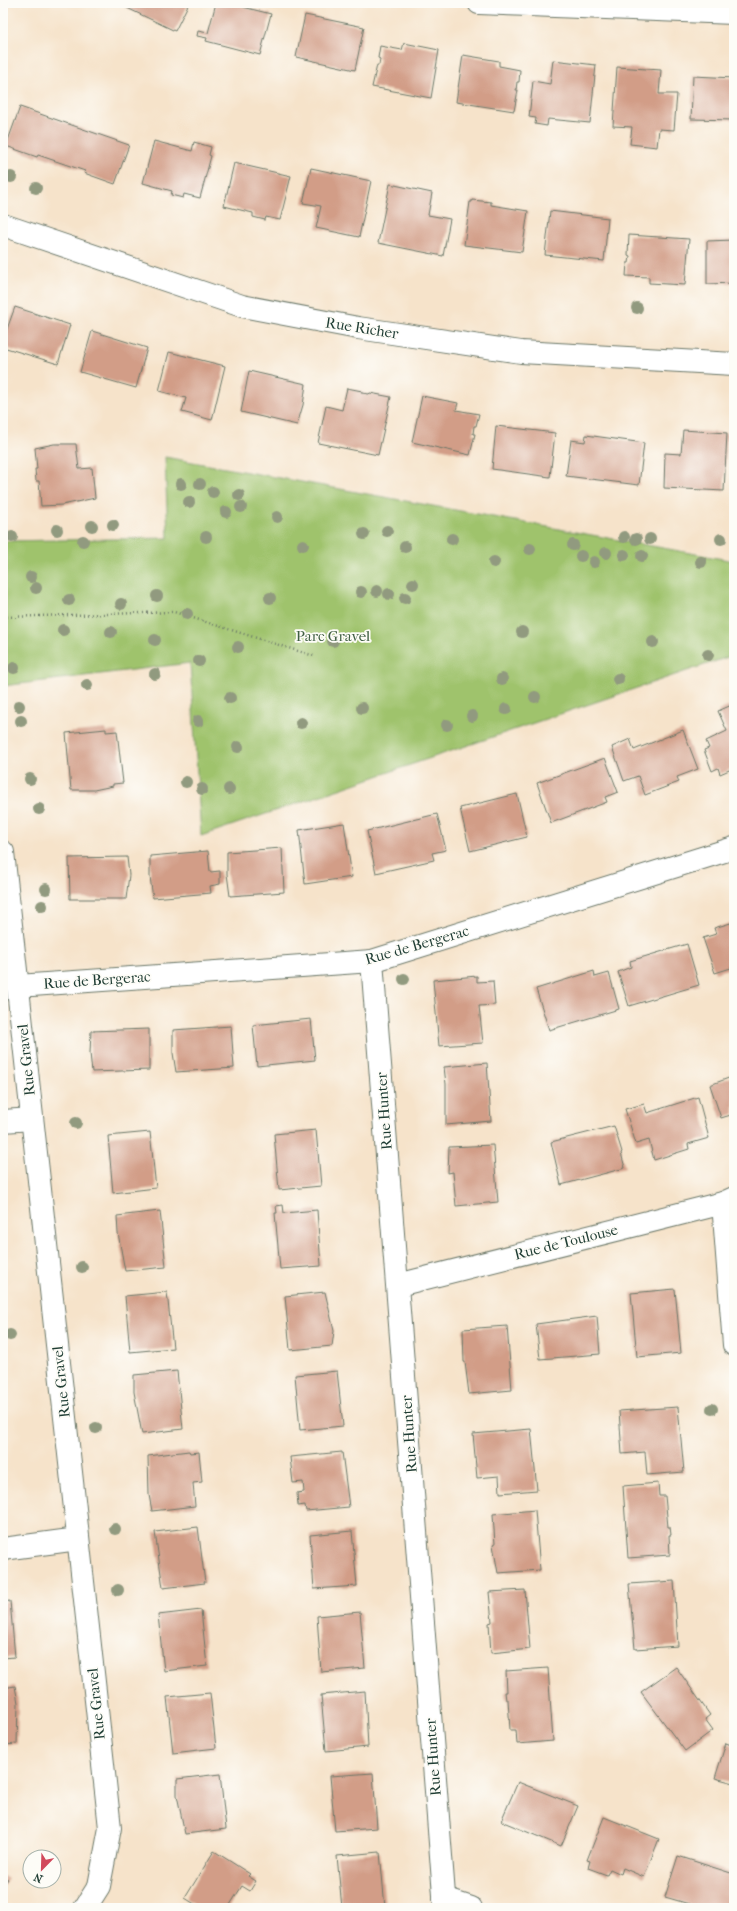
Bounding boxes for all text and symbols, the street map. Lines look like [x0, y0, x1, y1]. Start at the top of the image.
street label: Rue Richer [324, 313, 400, 343]
park label: Parc Gravel [296, 627, 370, 645]
street label: Rue de Bergerac [363, 921, 471, 968]
street label: Rue de Bergerac [43, 967, 152, 993]
street label: Rue Gravel [13, 1023, 39, 1097]
street label: Rue Hunter [372, 1071, 396, 1150]
street label: Rue de Toulouse [512, 1220, 620, 1264]
street label: Rue Gravel [48, 1345, 74, 1419]
street label: Rue Hunter [397, 1394, 421, 1473]
street label: Rue Gravel [83, 1667, 109, 1741]
street label: Rue Hunter [421, 1717, 445, 1796]
north arrow [22, 1849, 62, 1889]
text: N [31, 1870, 45, 1885]

